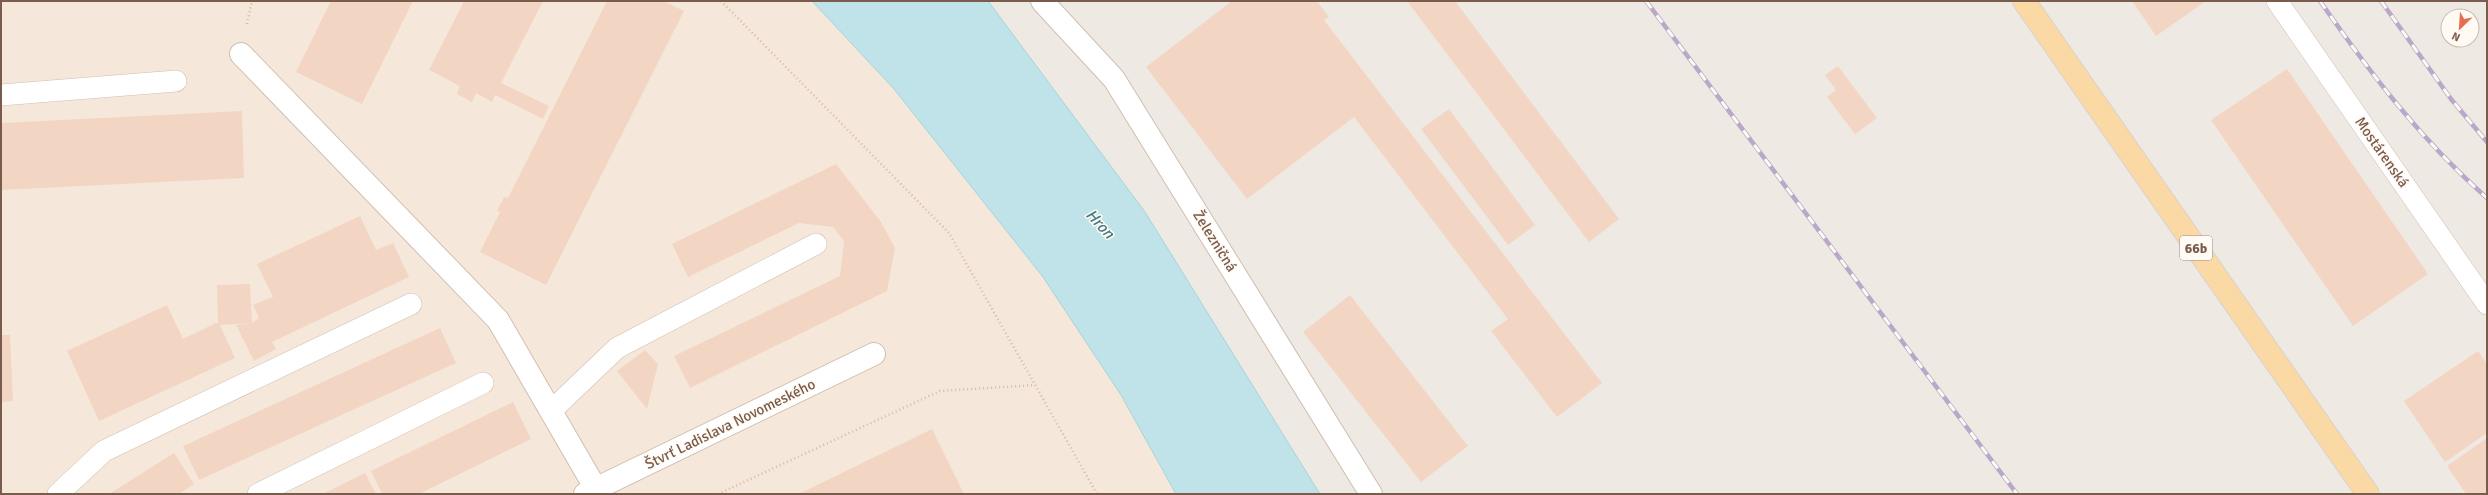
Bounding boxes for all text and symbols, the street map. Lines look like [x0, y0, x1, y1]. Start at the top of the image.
north arrow [2440, 8, 2480, 48]
text: N [2450, 29, 2462, 44]
street label: Mostárenská [2351, 113, 2413, 191]
water label: Hron [1081, 205, 1120, 244]
street label: Železničná [1189, 207, 1241, 275]
road number: 66b [2180, 236, 2212, 260]
street label: Štvrť Ladislava Novomeského [641, 374, 818, 473]

